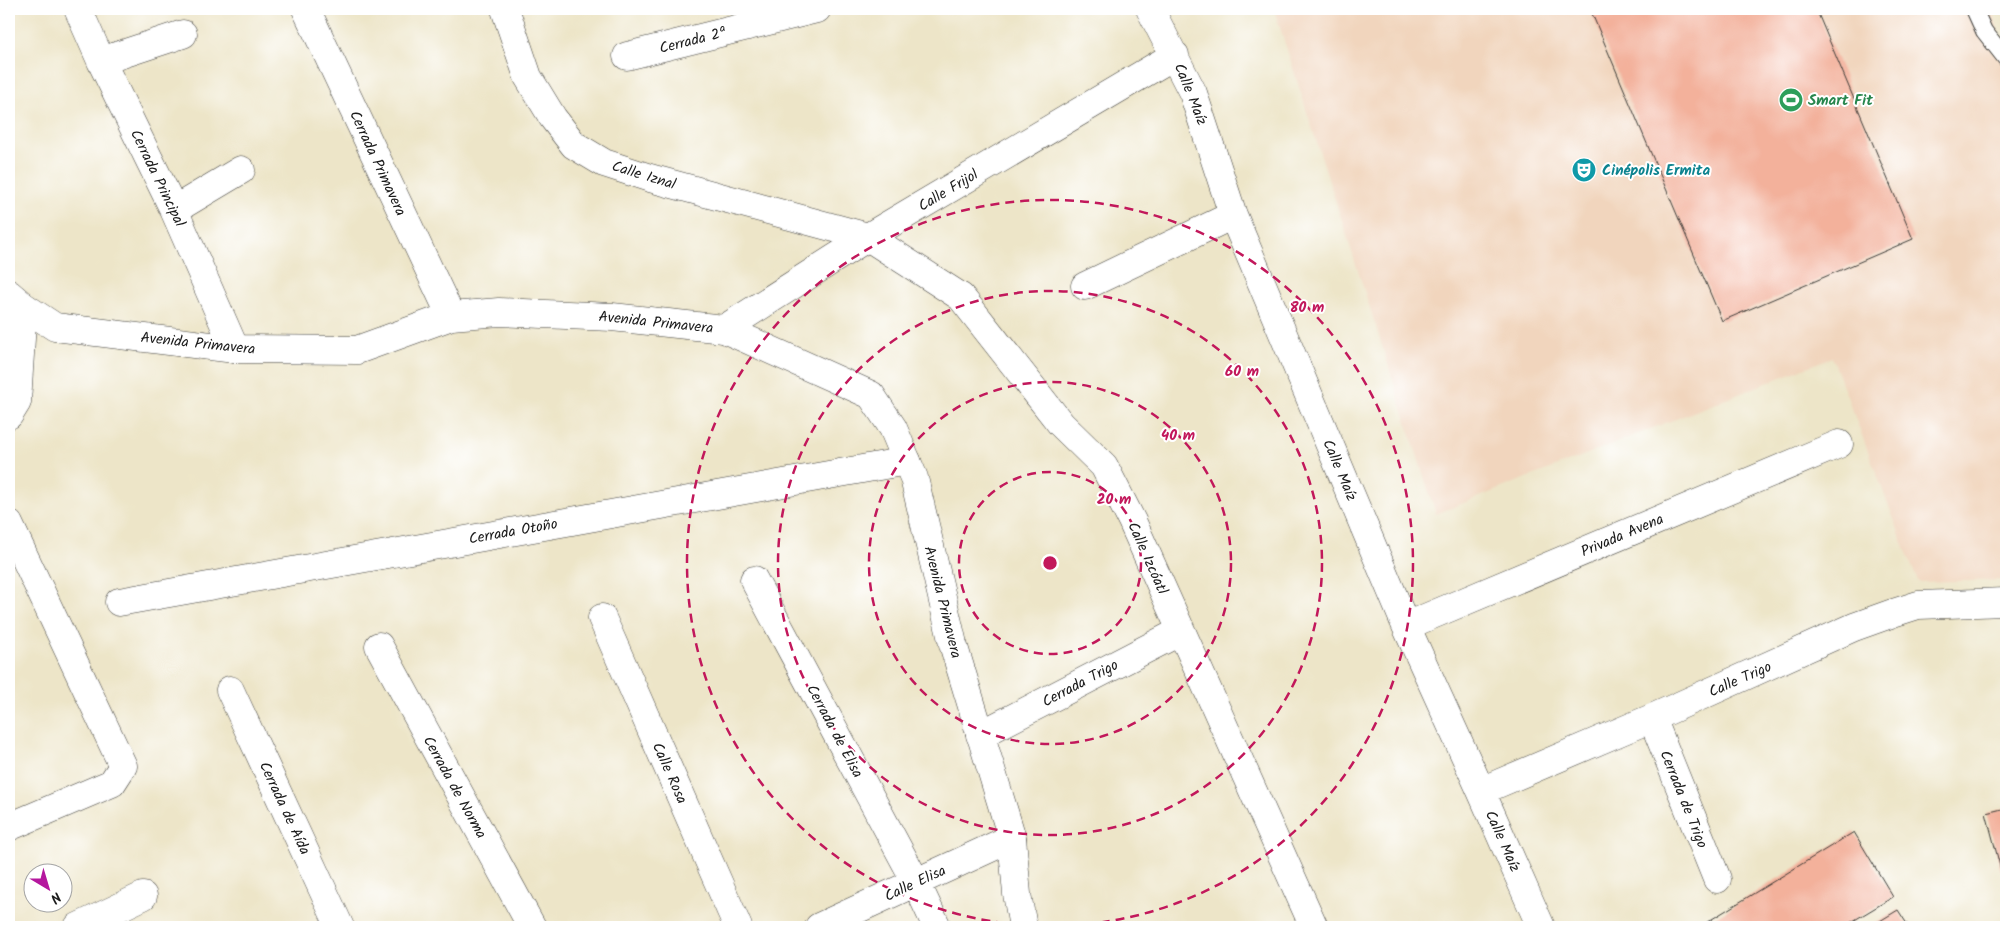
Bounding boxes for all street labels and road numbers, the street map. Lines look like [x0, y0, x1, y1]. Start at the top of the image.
street label: Cerrada 2ª [657, 21, 730, 61]
street label: Calle Maíz [1167, 60, 1214, 129]
street label: Cerrada Primavera [342, 107, 412, 220]
street label: Cerrada Principal [123, 126, 191, 232]
street label: Calle Iznal [609, 155, 679, 197]
street label: Calle Frijol [914, 163, 984, 218]
street label: Avenida Primavera [597, 305, 714, 341]
street label: Avenida Primavera [139, 326, 256, 362]
street label: Calle Maíz [1315, 436, 1363, 505]
street label: Privada Avena [1577, 508, 1667, 564]
street label: Cerrada Otoño [467, 512, 560, 552]
street label: Calle Izcóatl [1120, 518, 1174, 599]
street label: Avenida Primavera [916, 544, 968, 661]
street label: Cerrada Trigo [1038, 654, 1123, 714]
street label: Calle Trigo [1705, 655, 1776, 704]
street label: Cerrada de Elisa [799, 680, 869, 783]
street label: Cerrada de Norma [416, 732, 492, 843]
street label: Calle Rosa [645, 739, 693, 808]
street label: Cerrada de Trigo [1652, 747, 1714, 852]
street label: Cerrada de Aída [252, 758, 316, 859]
street label: Calle Maíz [1478, 807, 1526, 876]
street label: Calle Elisa [881, 859, 950, 909]

